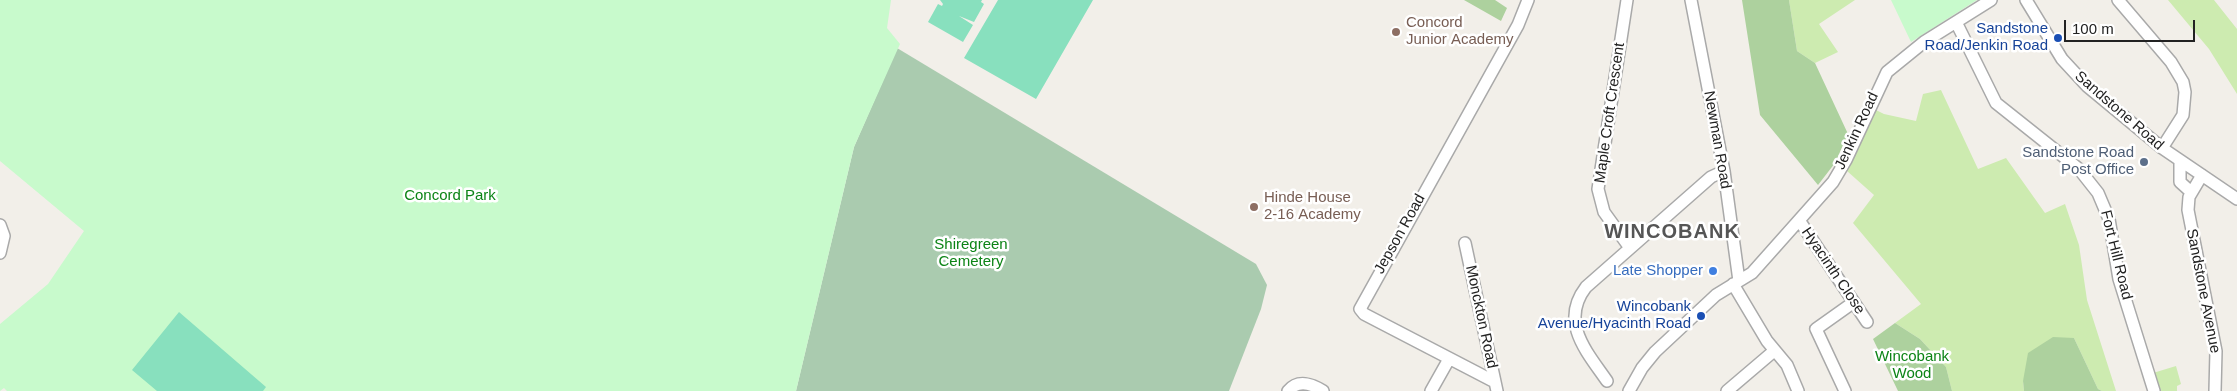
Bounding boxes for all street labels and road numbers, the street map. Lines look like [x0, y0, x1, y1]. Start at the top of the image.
street label: Maple Croft Crescent [1591, 42, 1629, 184]
street label: Sandstone Road [2071, 68, 2167, 154]
street label: Jenkin Road [1831, 89, 1883, 173]
street label: Newman Road [1700, 90, 1734, 190]
street label: Jepson Road [1371, 191, 1429, 277]
street label: Fort Hill Road [2096, 208, 2136, 302]
street label: Hyacinth Close [1797, 224, 1869, 318]
street label: Sandstone Avenue [2182, 227, 2224, 355]
street label: Monckton Road [1461, 264, 1501, 370]

